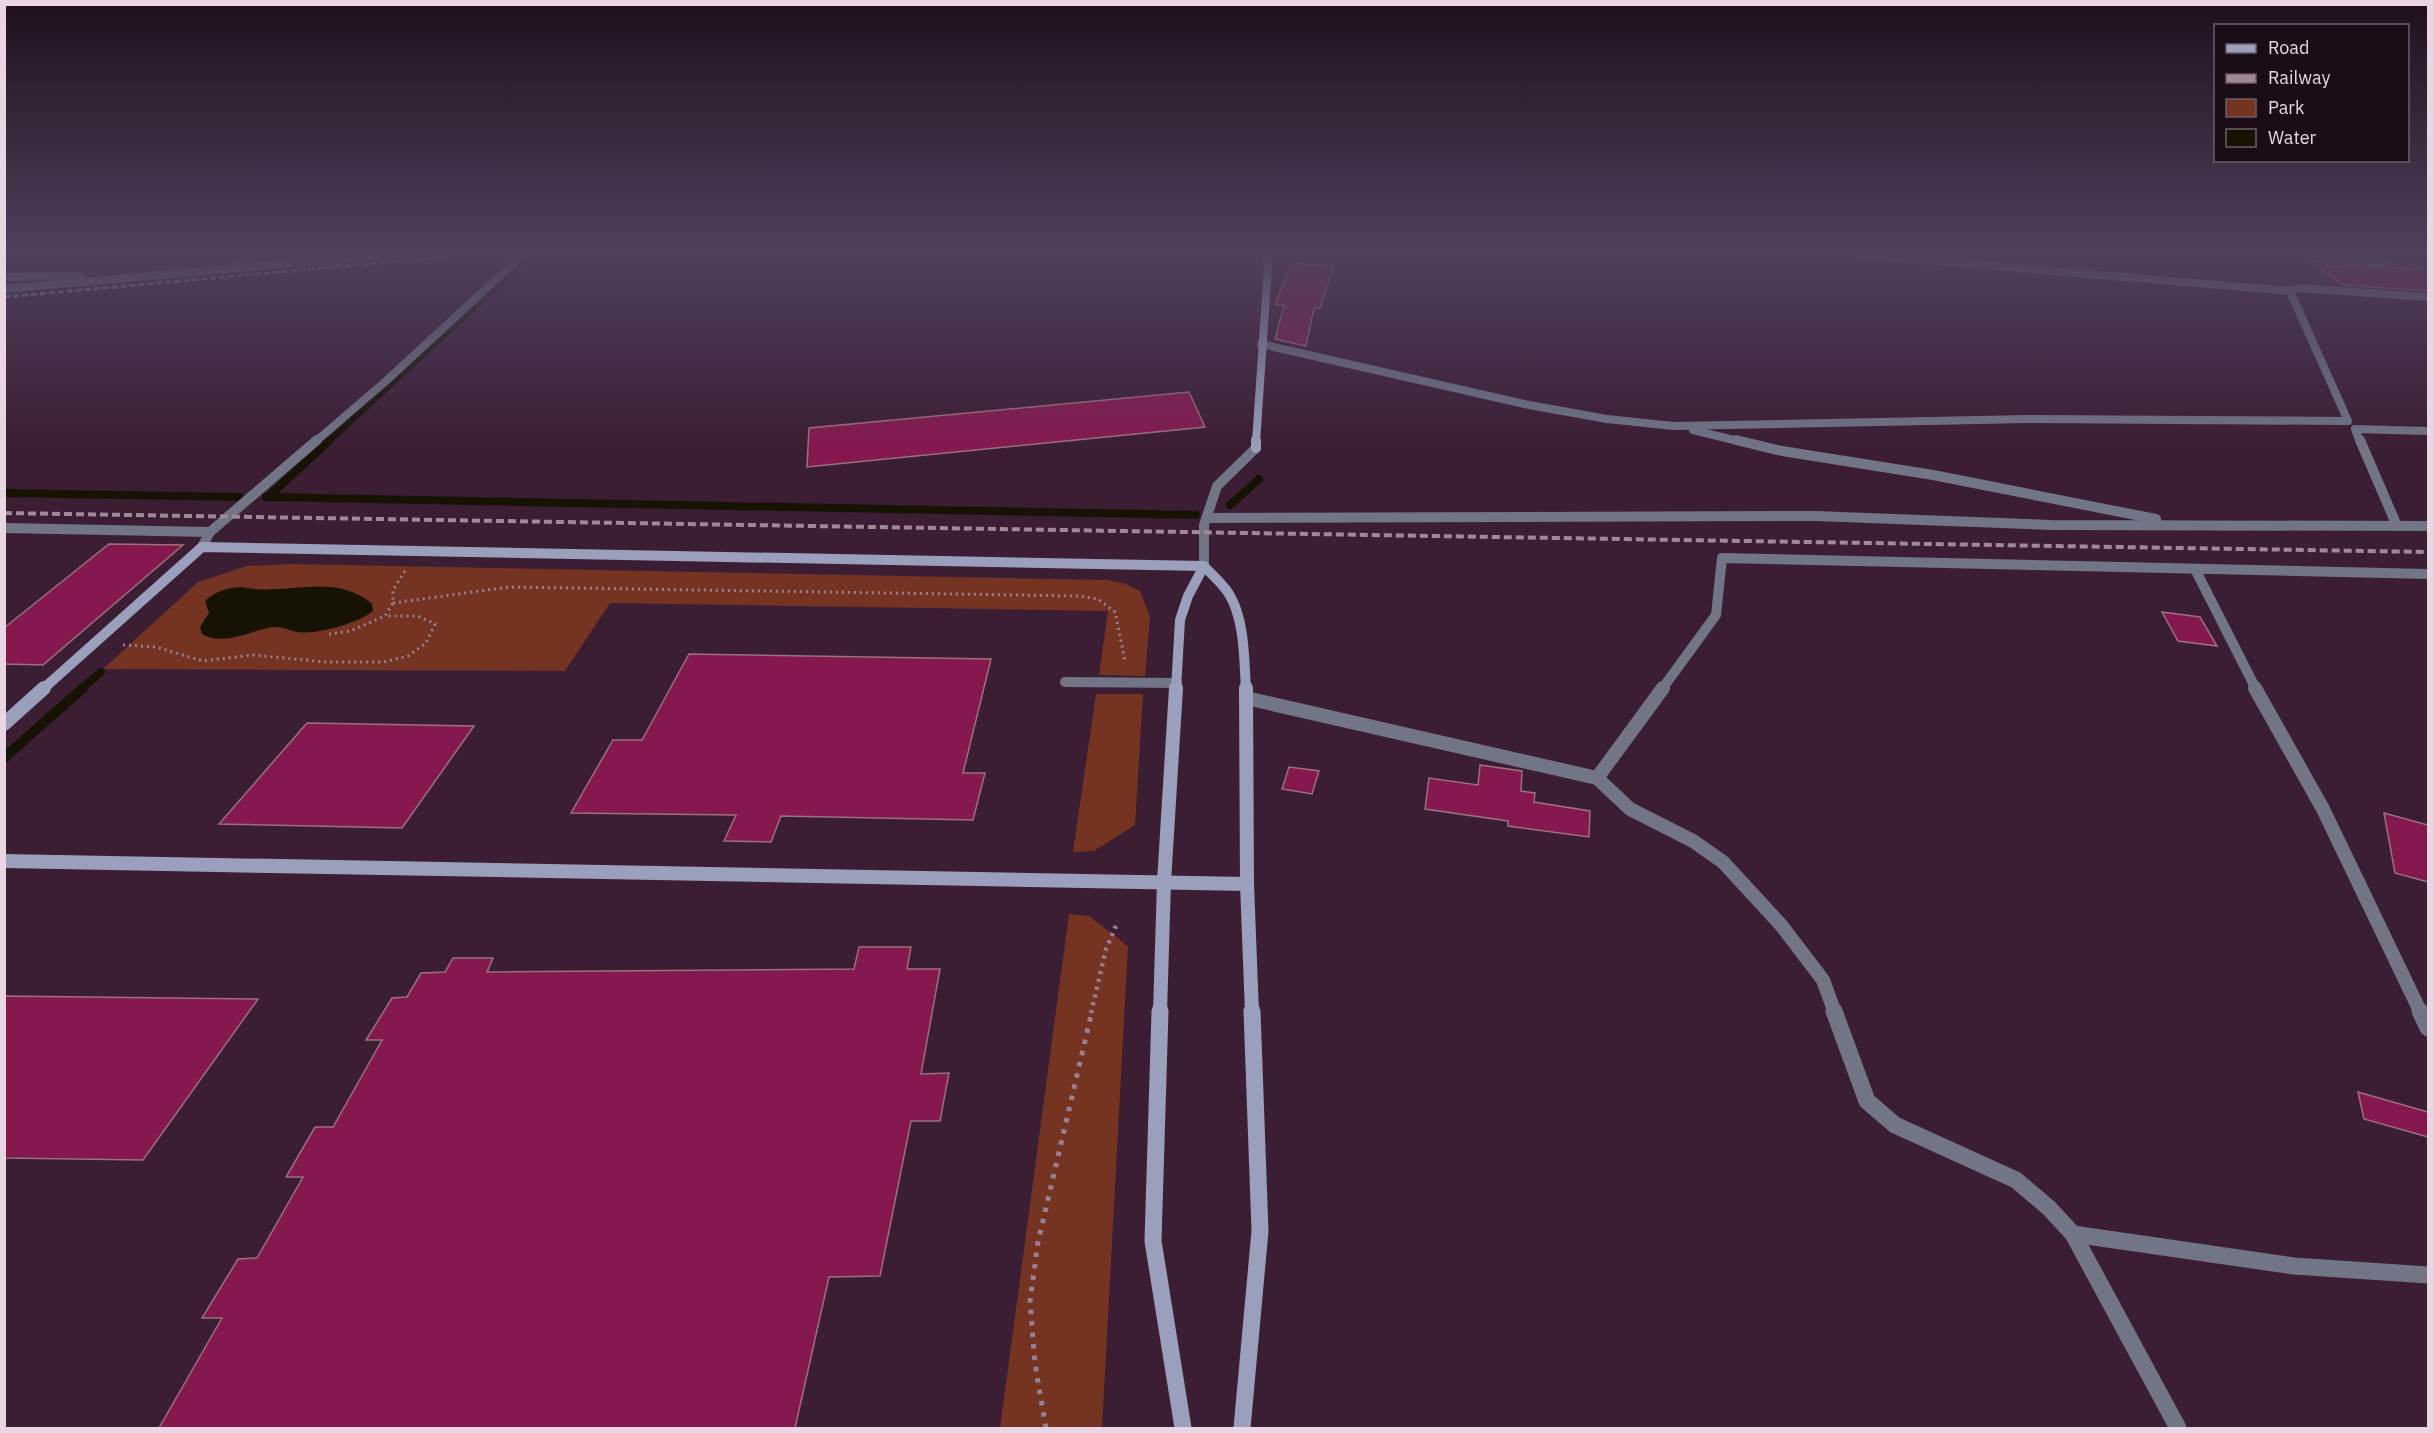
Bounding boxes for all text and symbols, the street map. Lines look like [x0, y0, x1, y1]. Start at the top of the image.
legend [2214, 24, 2409, 162]
text: Road [2268, 36, 2309, 59]
text: Railway [2268, 66, 2330, 89]
text: Park [2268, 96, 2305, 119]
text: Water [2268, 126, 2317, 149]

